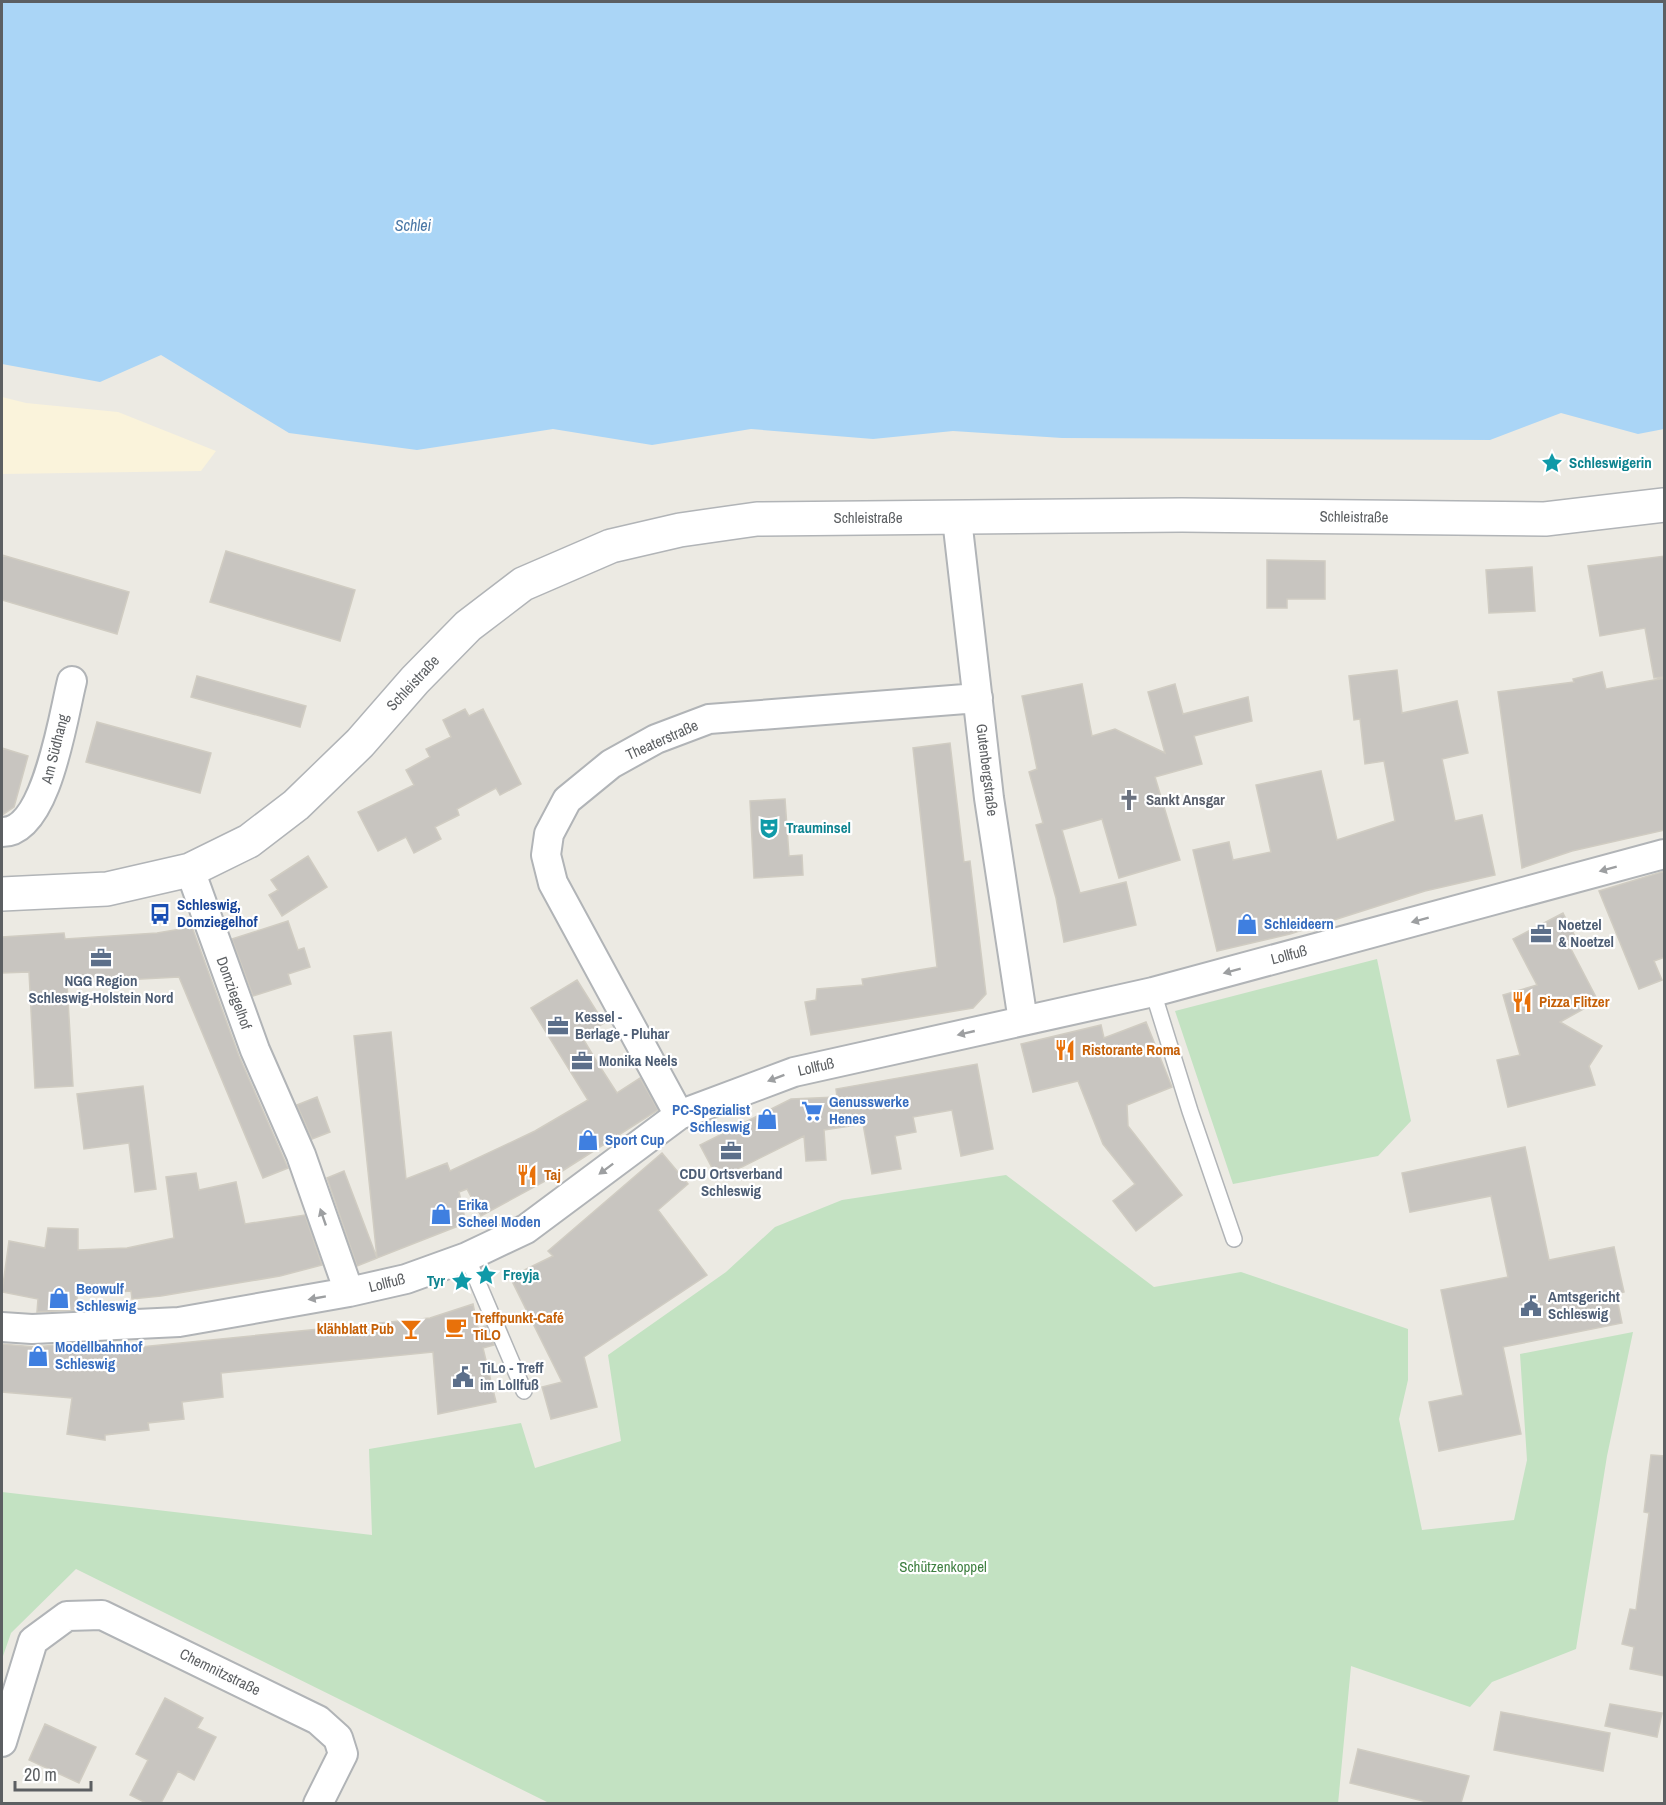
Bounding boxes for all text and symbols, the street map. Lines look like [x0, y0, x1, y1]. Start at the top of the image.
water label: Schlei [395, 214, 432, 236]
place icon: Schleswigerin [1540, 451, 1564, 475]
place label: Schleswigerin [1569, 452, 1652, 473]
street label: Schleistraße [1319, 505, 1389, 528]
street label: Schleistraße [833, 507, 903, 528]
street label: Schleistraße [381, 650, 444, 715]
street label: Am Südhang [35, 712, 73, 787]
street label: Theaterstraße [622, 714, 701, 765]
street label: Gutenbergstraße [971, 723, 1004, 818]
church icon: Sankt Ansgar [1117, 788, 1141, 812]
place label: Sankt Ansgar [1146, 789, 1225, 810]
theatre icon: Trauminsel [757, 816, 781, 840]
place label: Trauminsel [786, 817, 851, 838]
one-way arrow [1599, 865, 1617, 874]
place label: Schleswig, Domziegelhof [177, 894, 259, 932]
bus stop icon: Schleswig, Domziegelhof [148, 902, 172, 926]
shop icon: Schleideern [1235, 912, 1259, 936]
place label: Schleideern [1264, 913, 1334, 934]
place label: Noetzel & Noetzel [1558, 914, 1614, 952]
one-way arrow [1411, 915, 1429, 925]
office icon: Noetzel & Noetzel [1529, 922, 1553, 946]
street label: Lollfuß [1268, 940, 1309, 969]
office icon: NGG Region Schleswig-Holstein Nord [89, 946, 113, 970]
street label: Domziegelhof [212, 954, 258, 1033]
one-way arrow [1222, 966, 1241, 976]
place label: NGG Region Schleswig-Holstein Nord [29, 970, 173, 1008]
restaurant icon: Pizza Flitzer [1510, 990, 1534, 1014]
place label: Pizza Flitzer [1539, 991, 1610, 1012]
place label: Kessel - Berlage - Pluhar [575, 1006, 670, 1044]
office icon: Kessel - Berlage - Pluhar [546, 1014, 570, 1038]
one-way arrow [957, 1029, 975, 1039]
restaurant icon: Ristorante Roma [1053, 1038, 1077, 1062]
place label: Ristorante Roma [1082, 1039, 1181, 1060]
office icon: Monika Neels [570, 1049, 594, 1073]
place label: Monika Neels [599, 1050, 678, 1071]
street label: Lollfuß [796, 1052, 836, 1081]
one-way arrow [767, 1074, 785, 1084]
place label: Genusswerke Henes [829, 1091, 909, 1129]
place label: PC-Spezialist Schleswig [672, 1099, 750, 1137]
supermarket icon: Genusswerke Henes [800, 1099, 824, 1123]
shop icon: PC-Spezialist Schleswig [755, 1107, 779, 1131]
shop icon: Sport Cup [576, 1128, 600, 1152]
place label: Sport Cup [605, 1129, 664, 1150]
office icon: CDU Ortsverband Schleswig [719, 1139, 743, 1163]
restaurant icon: Taj [515, 1163, 539, 1187]
one-way arrow [599, 1163, 614, 1175]
place label: CDU Ortsverband Schleswig [679, 1163, 783, 1201]
place label: Taj [544, 1164, 561, 1185]
place label: Erika Scheel Moden [458, 1194, 541, 1232]
shop icon: Erika Scheel Moden [429, 1202, 453, 1226]
one-way arrow [317, 1208, 327, 1226]
place icon: Freyja [474, 1263, 498, 1287]
place label: Freyja [503, 1264, 539, 1285]
street label: Lollfuß [366, 1268, 407, 1297]
place icon: Tyr [450, 1269, 474, 1293]
place label: Tyr [427, 1270, 445, 1291]
place label: Beowulf Schleswig [76, 1278, 137, 1316]
shop icon: Beowulf Schleswig [47, 1286, 71, 1310]
place label: Amtsgericht Schleswig [1548, 1286, 1620, 1324]
one-way arrow [307, 1294, 326, 1303]
public building icon: Amtsgericht Schleswig [1519, 1294, 1543, 1318]
place label: Treffpunkt-Café TiLO [473, 1307, 564, 1345]
cafe icon: Treffpunkt-Café TiLO [444, 1315, 468, 1339]
bar icon: klähblatt Pub [399, 1317, 423, 1341]
place label: klähblatt Pub [317, 1318, 394, 1339]
place label: Modellbahnhof Schleswig [55, 1336, 143, 1374]
shop icon: Modellbahnhof Schleswig [26, 1344, 50, 1368]
place label: TiLo - Treff im Lollfuß [480, 1357, 544, 1395]
public building icon: TiLo - Treff im Lollfuß [451, 1365, 475, 1389]
park label: Schützenkoppel [899, 1556, 987, 1577]
street label: Chemnitzstraße [176, 1643, 264, 1700]
scale bar [15, 1754, 92, 1792]
text: 20 m [24, 1762, 57, 1787]

